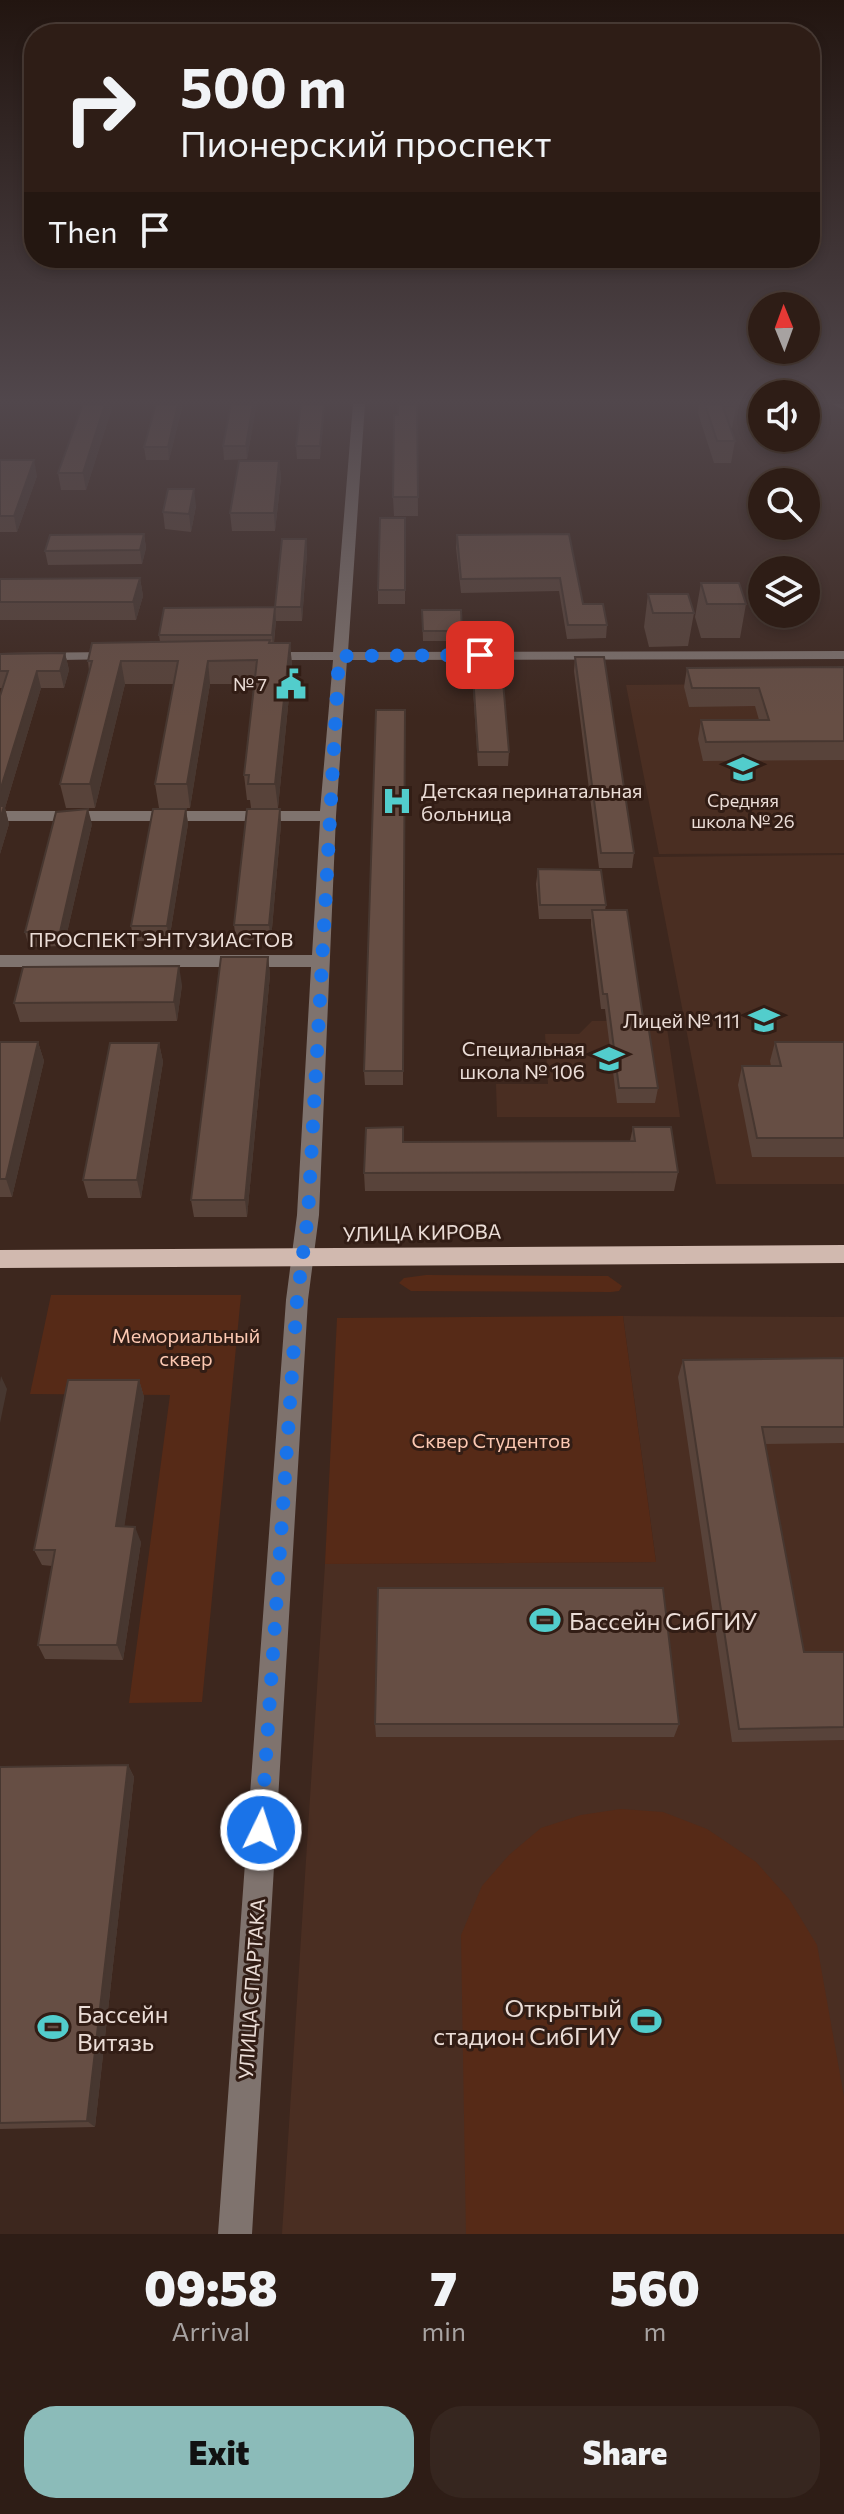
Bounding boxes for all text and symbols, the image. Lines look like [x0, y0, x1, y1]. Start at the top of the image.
text: 500 m [180, 51, 347, 120]
icon: right [48, 56, 152, 160]
text: Пионерский проспект [180, 120, 551, 164]
icon: arrive [133, 208, 177, 252]
text: Then [48, 212, 117, 249]
north arrow [748, 292, 820, 364]
map controls [748, 292, 820, 628]
button: sound [748, 380, 820, 452]
button: search [748, 468, 820, 540]
button: layers [748, 556, 820, 628]
pin [446, 621, 514, 689]
icon: arrive [458, 633, 502, 677]
public building icon: № 7 [274, 667, 308, 701]
place label: № 7 [233, 673, 267, 695]
school or university icon: Средняя школа № 26 [726, 752, 760, 786]
place label: Детская перинатальная больница [421, 778, 643, 825]
hospital icon: Детская перинатальная больница [380, 784, 414, 818]
place label: Средняя школа № 26 [691, 789, 795, 832]
street label: ПРОСПЕКТ ЭНТУЗИАСТОВ [29, 927, 293, 951]
school or university icon: Лицей № 111 [747, 1003, 781, 1037]
place label: Лицей № 111 [623, 1008, 740, 1032]
place label: Специальная школа № 106 [460, 1036, 585, 1083]
school or university icon: Специальная школа № 106 [592, 1042, 626, 1076]
street label: УЛИЦА КИРОВА [342, 1219, 502, 1245]
park label: Мемориальный сквер [112, 1323, 260, 1370]
park label: Сквер Студентов [411, 1428, 571, 1452]
sports icon: Бассейн СибГИУ [528, 1603, 562, 1637]
place label: Бассейн СибГИУ [569, 1606, 758, 1635]
position arrow [219, 1788, 303, 1872]
street label: УЛИЦА СПАРТАКА [233, 1897, 269, 2080]
place label: Открытый стадион СибГИУ [433, 1993, 622, 2050]
place label: Бассейн Витязь [77, 1999, 168, 2056]
sports icon: Открытый стадион СибГИУ [629, 2004, 663, 2038]
sports icon: Бассейн Витязь [36, 2010, 70, 2044]
text: 09:58 [144, 2257, 278, 2316]
text: 7 [430, 2257, 457, 2316]
text: 560 [610, 2257, 700, 2316]
text: Arrival [171, 2315, 250, 2346]
text: min [422, 2315, 466, 2346]
text: m [644, 2315, 666, 2346]
button: Exit [24, 2406, 414, 2498]
button: Share [430, 2406, 820, 2498]

